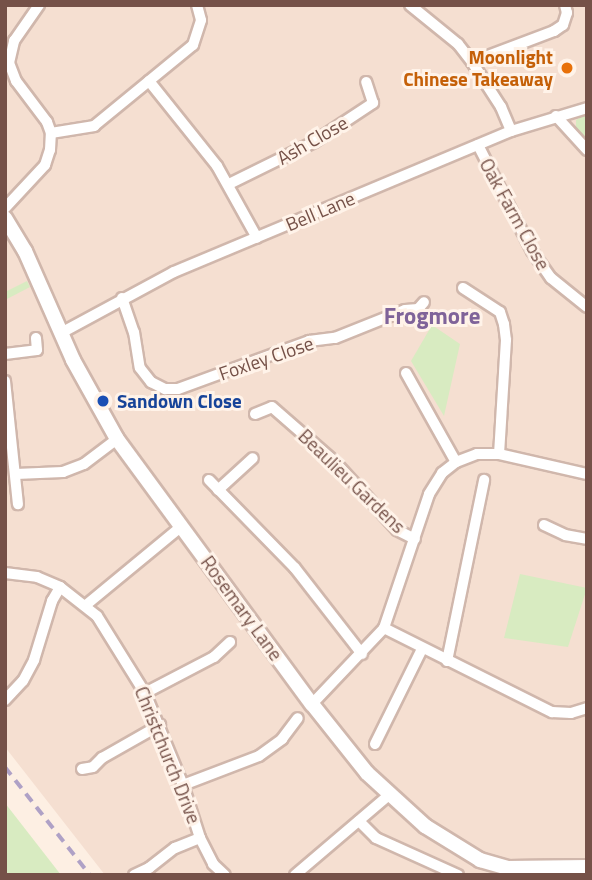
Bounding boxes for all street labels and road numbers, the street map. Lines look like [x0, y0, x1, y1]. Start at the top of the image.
street label: Ash Close [273, 111, 351, 169]
street label: Oak Farm Close [475, 154, 555, 274]
street label: Bell Lane [282, 186, 358, 236]
street label: Foxley Close [216, 331, 316, 385]
street label: Beaulieu Gardens [294, 424, 410, 538]
street label: Rosemary Lane [196, 551, 288, 665]
street label: Christchurch Drive [130, 683, 206, 827]

